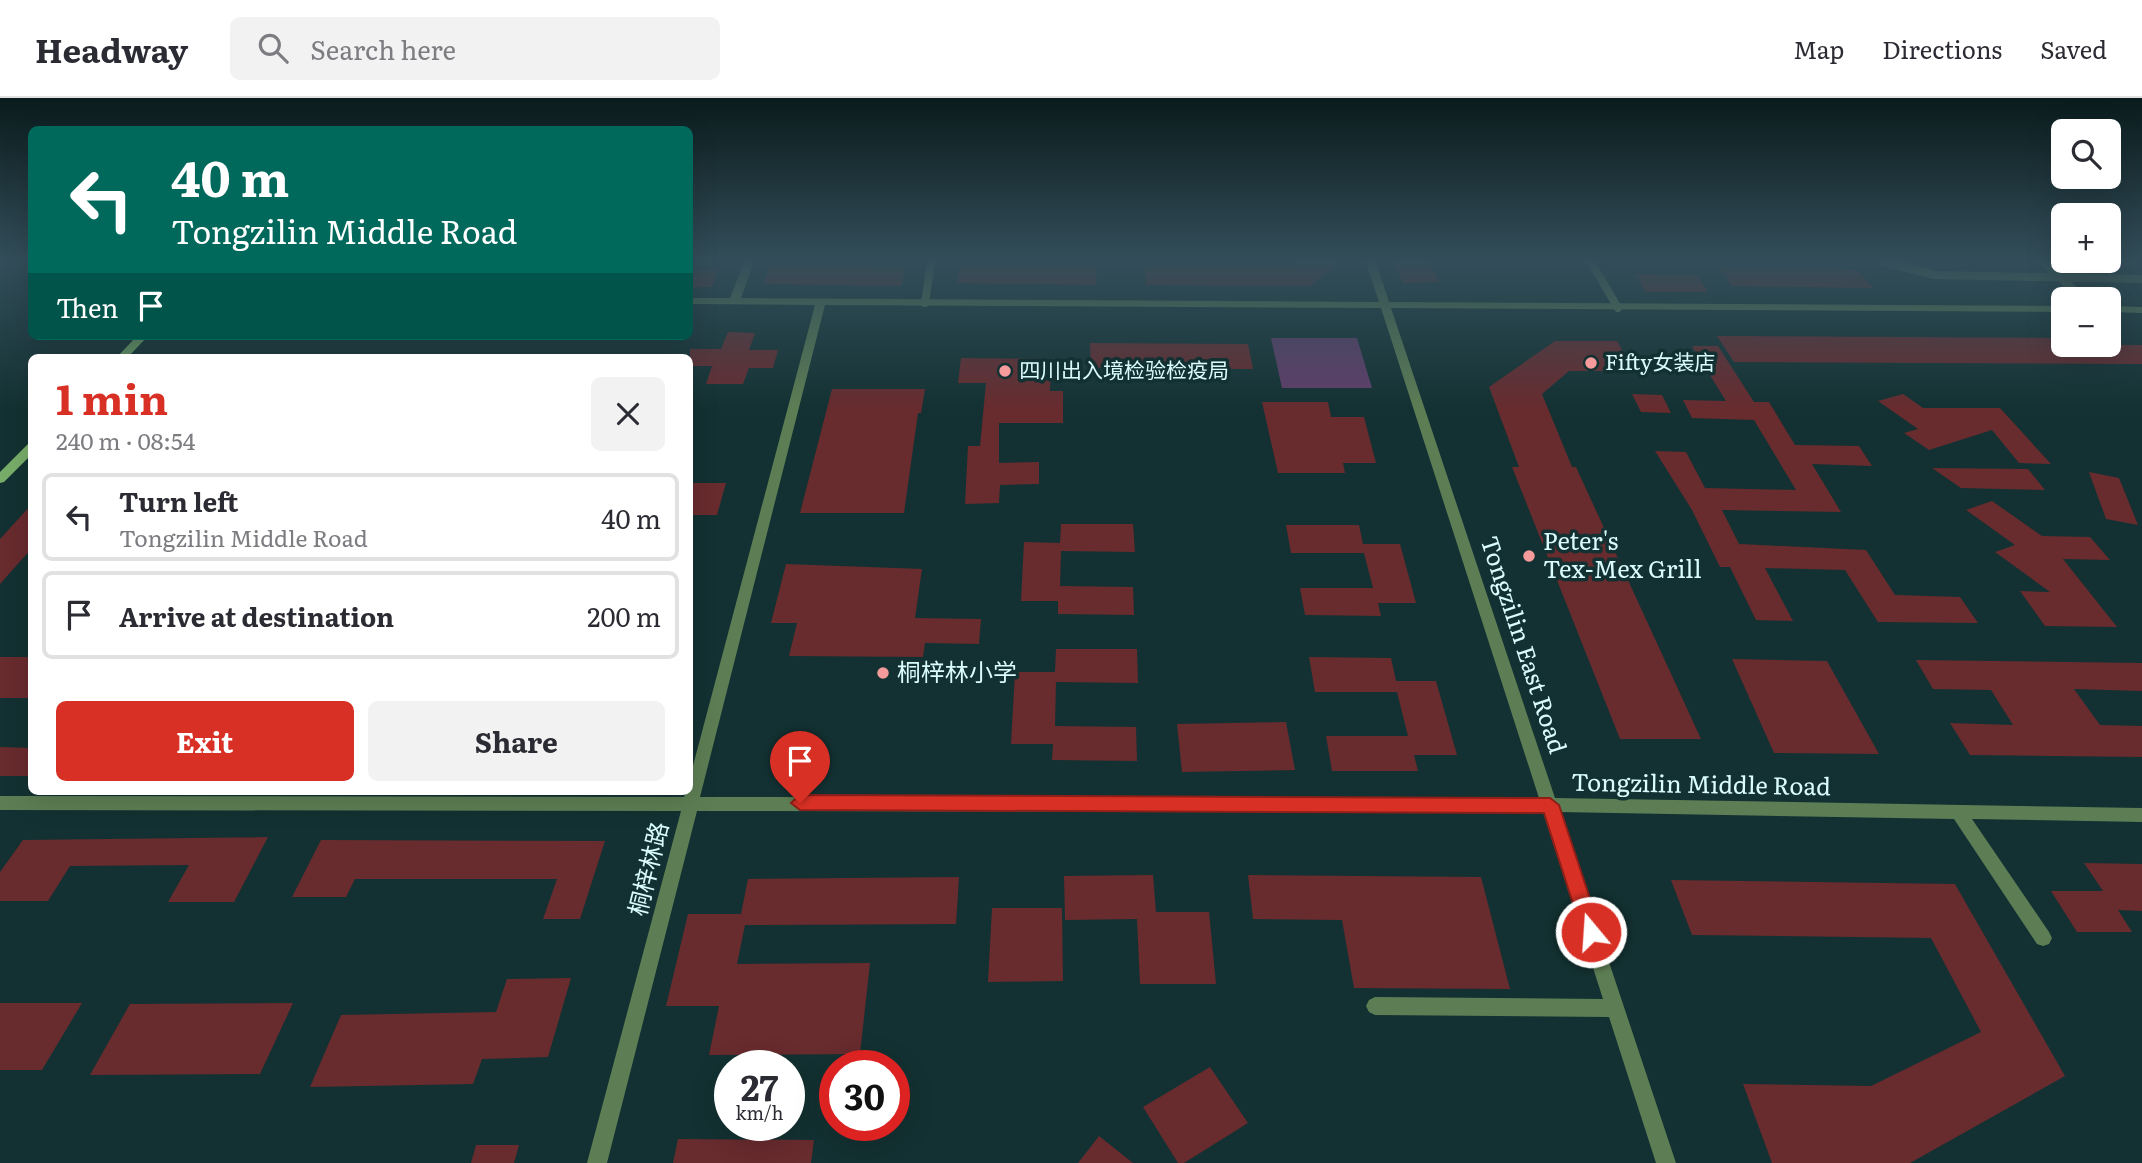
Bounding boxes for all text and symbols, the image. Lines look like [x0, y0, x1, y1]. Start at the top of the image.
search box [230, 17, 720, 80]
text: Headway [35, 24, 188, 73]
icon: search [254, 29, 292, 67]
text: Search here [310, 29, 456, 68]
text: Map [1793, 31, 1844, 66]
text: Directions [1882, 31, 2002, 66]
text: Saved [2040, 31, 2107, 66]
map controls [2051, 119, 2121, 357]
button: search [2051, 119, 2121, 189]
text: 40 m [171, 139, 289, 212]
icon: left [56, 154, 147, 245]
button: + [2051, 203, 2121, 273]
text: Tongzilin Middle Road [171, 206, 517, 254]
text: Then [56, 287, 118, 326]
icon: arrive [132, 287, 170, 325]
button: − [2051, 287, 2121, 357]
place label: Fifty女装店 [1605, 345, 1715, 376]
place label: 四川出入境检验检疫局 [1019, 353, 1229, 384]
marker: Fifty女装店 [1583, 355, 1599, 371]
marker: 四川出入境检验检疫局 [997, 363, 1013, 379]
text: 1 min [56, 366, 168, 428]
button: close [591, 377, 665, 451]
text: 240 m · 08:54 [56, 423, 195, 457]
text: Turn left [119, 481, 238, 520]
icon: left [60, 498, 98, 536]
text: 40 m [601, 498, 661, 537]
text: Tongzilin Middle Road [119, 520, 368, 554]
place label: Peter's Tex-Mex Grill [1543, 522, 1701, 585]
street label: Tongzilin East Road [1474, 531, 1577, 758]
marker: Peter's Tex-Mex Grill [1521, 548, 1537, 564]
icon: arrive [60, 596, 98, 634]
text: Arrive at destination [119, 596, 394, 635]
text: 200 m [587, 596, 661, 635]
place label: 桐梓林小学 [897, 653, 1017, 688]
marker: 桐梓林小学 [875, 665, 891, 681]
button: Exit [56, 701, 354, 781]
button: Share [368, 701, 665, 781]
pin [770, 731, 830, 803]
icon: arrive [781, 742, 819, 780]
street label: Tongzilin Middle Road [1571, 763, 1832, 802]
street label: 桐梓林路 [618, 818, 675, 919]
position arrow [1554, 895, 1628, 969]
speed limit sign: 30 [819, 1050, 910, 1141]
text: 27 [741, 1060, 778, 1112]
text: km/h [736, 1099, 783, 1126]

